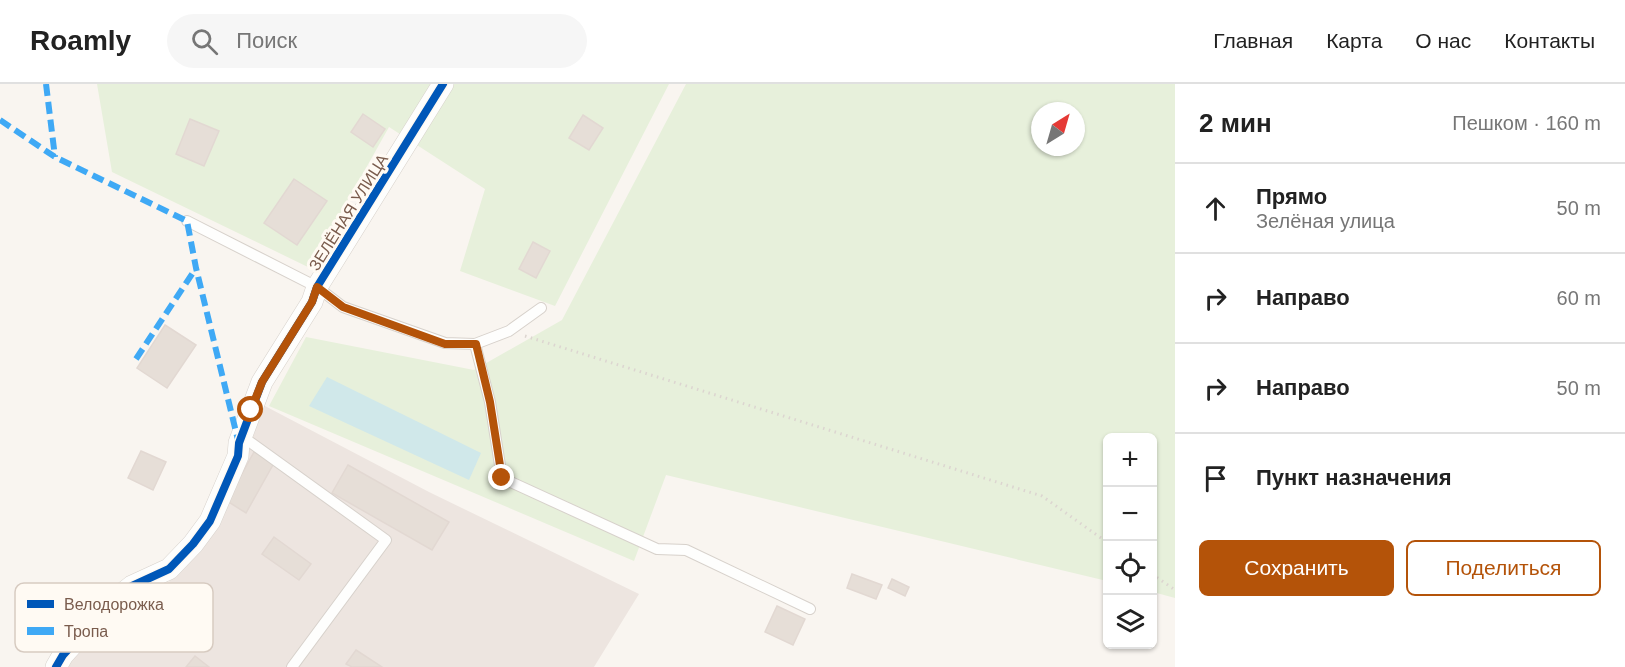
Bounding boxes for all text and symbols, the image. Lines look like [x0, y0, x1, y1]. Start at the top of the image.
search box [167, 14, 587, 68]
text: Roamly [30, 25, 131, 56]
icon: search [188, 25, 221, 58]
text: Поиск [236, 28, 297, 53]
text: Главная [1213, 29, 1293, 52]
text: Карта [1326, 29, 1382, 52]
text: О нас [1415, 29, 1471, 52]
text: Контакты [1504, 29, 1595, 52]
north arrow [1031, 102, 1085, 156]
text: 2 мин [1199, 108, 1272, 138]
text: Пешком · 160 m [1452, 112, 1601, 134]
street label: ЗЕЛЁНАЯ УЛИЦА [306, 151, 391, 274]
text: Прямо [1256, 184, 1327, 209]
icon: ahead [1199, 192, 1232, 225]
text: 50 m [1557, 197, 1601, 219]
text: Зелёная улица [1256, 210, 1395, 232]
icon: right [1199, 282, 1232, 315]
text: Направо [1256, 285, 1350, 310]
text: 60 m [1557, 287, 1601, 309]
icon: right [1199, 372, 1232, 405]
text: Направо [1256, 375, 1350, 400]
text: 50 m [1557, 377, 1601, 399]
route start [237, 396, 263, 422]
map controls [1103, 433, 1157, 649]
button: + [1103, 433, 1157, 487]
icon: arrive [1199, 462, 1232, 495]
route end [488, 464, 514, 490]
text: Пункт назначения [1256, 465, 1452, 490]
button: − [1103, 487, 1157, 541]
button: Сохранить [1199, 540, 1394, 596]
button: Поделиться [1406, 540, 1601, 596]
button: locate [1103, 541, 1157, 595]
legend [15, 583, 213, 652]
button: layers [1103, 595, 1157, 649]
text: Велодорожка [64, 596, 164, 613]
text: Тропа [64, 623, 108, 640]

